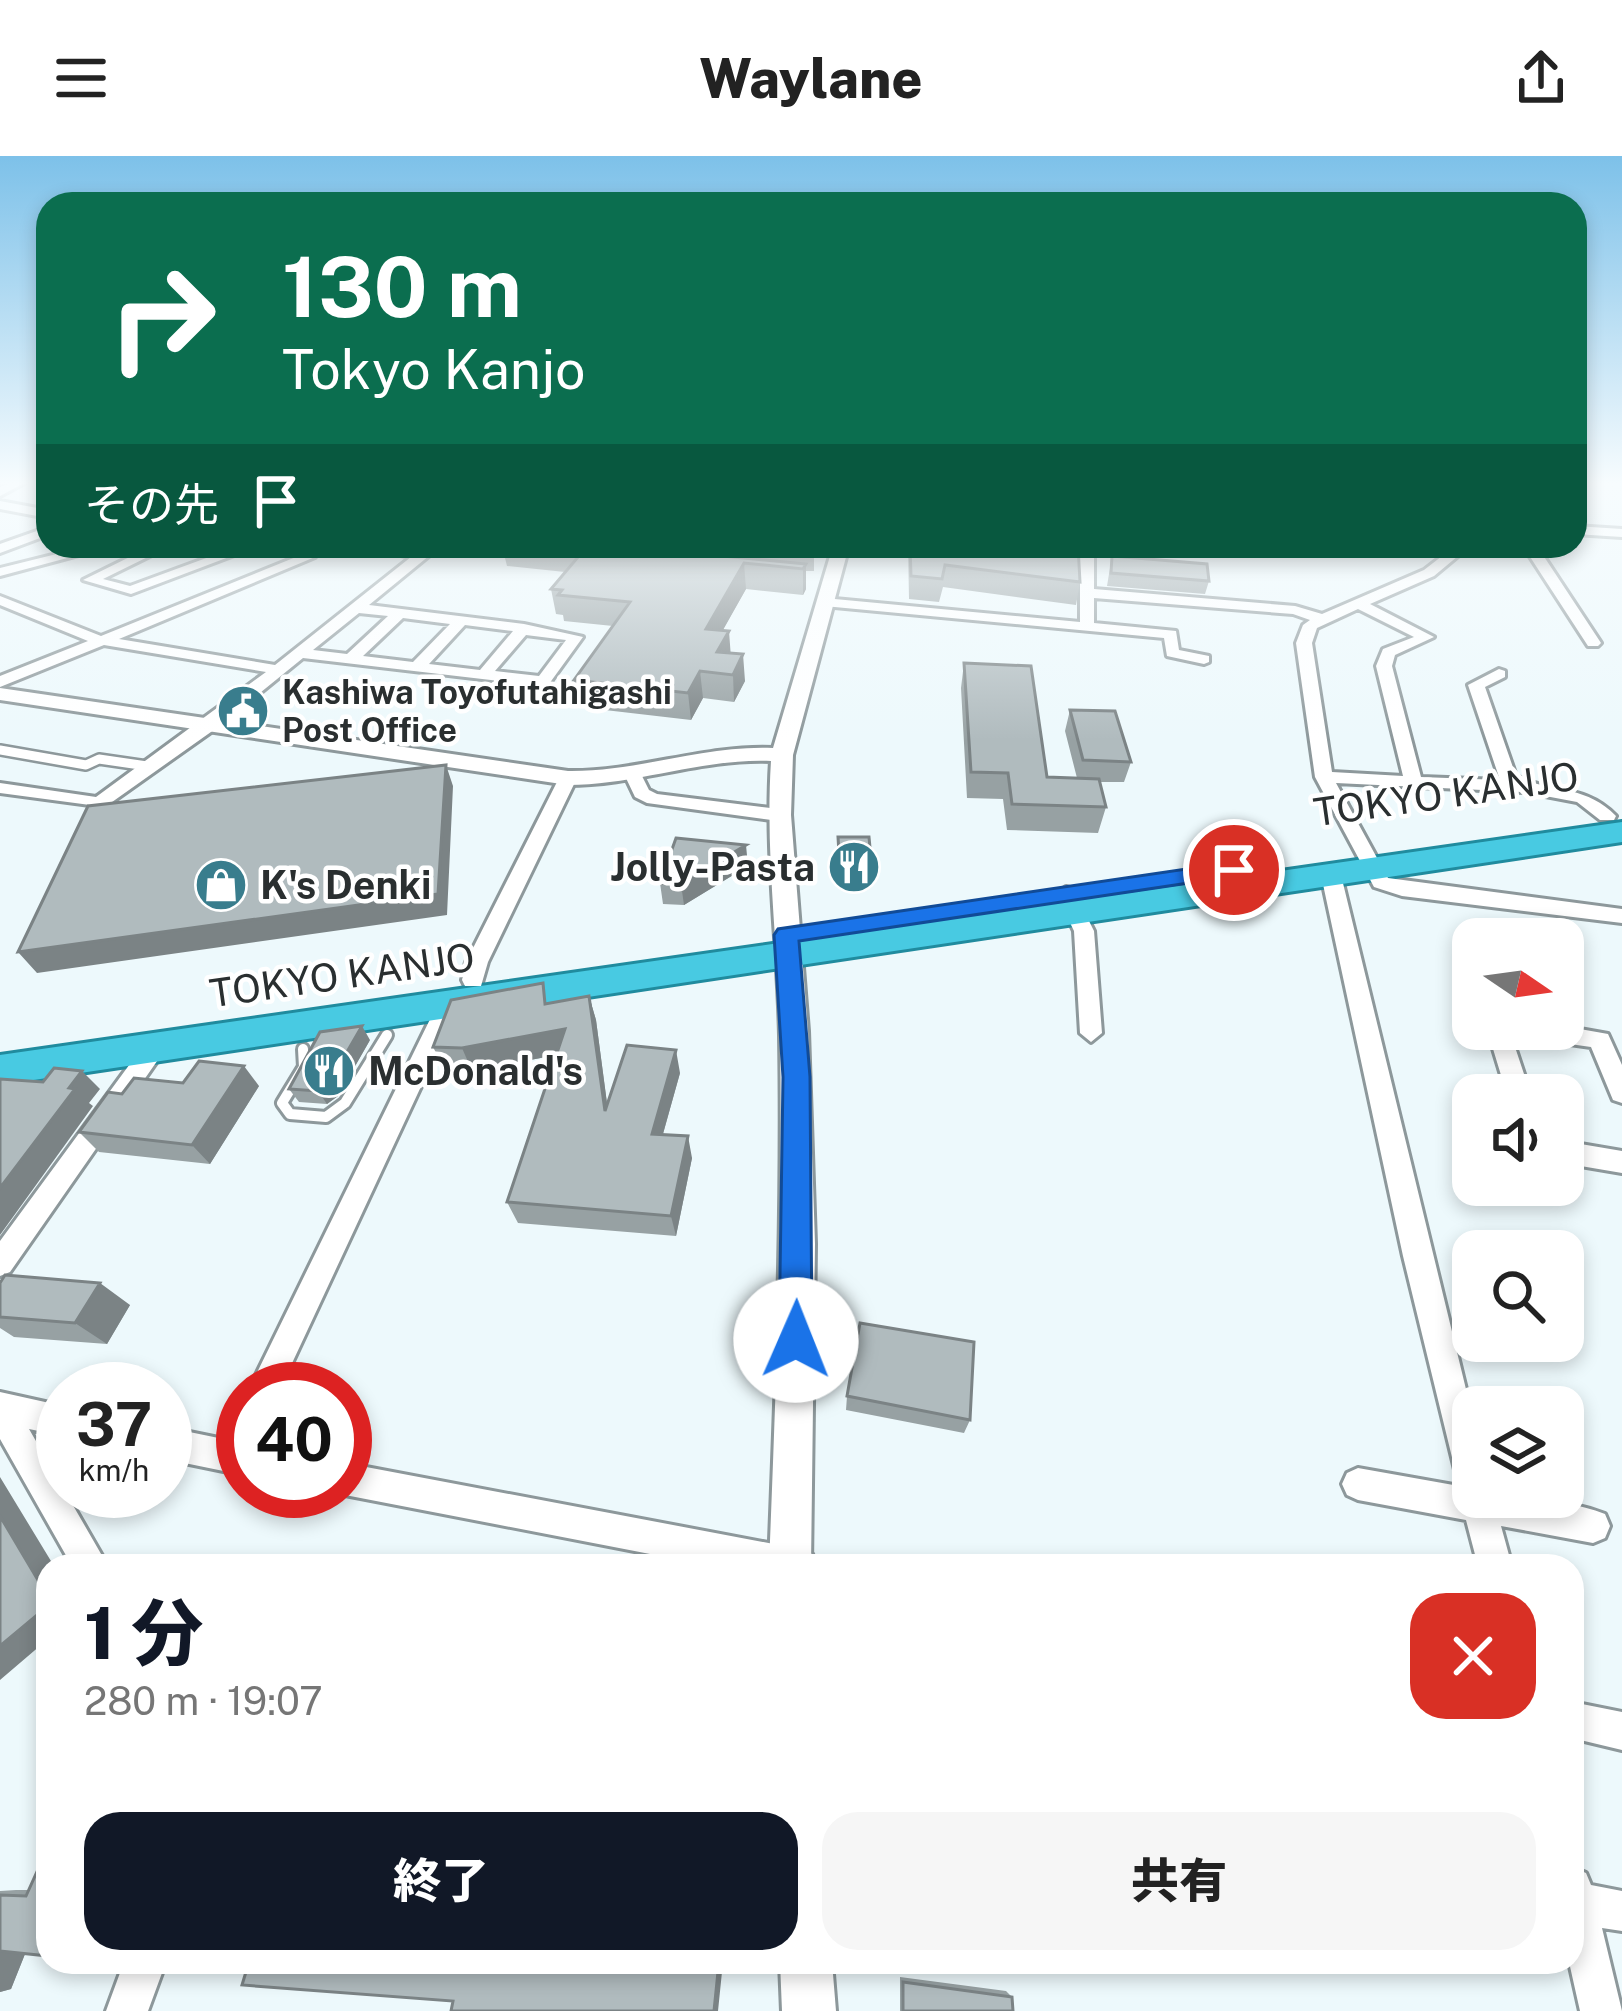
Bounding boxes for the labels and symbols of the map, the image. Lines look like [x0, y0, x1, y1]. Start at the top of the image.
place label: Kashiwa Toyofutahigashi Post Office [282, 673, 672, 749]
public building icon: Kashiwa Toyofutahigashi Post Office [215, 683, 271, 739]
street label: TOKYO KANJO [1311, 753, 1581, 835]
pin [1183, 819, 1285, 921]
restaurant icon: Jolly-Pasta [826, 839, 882, 895]
place label: Jolly-Pasta [610, 844, 815, 890]
shop icon: K's Denki [193, 857, 249, 913]
place label: K's Denki [260, 862, 432, 908]
north arrow [1452, 918, 1584, 1050]
street label: TOKYO KANJO [207, 934, 477, 1016]
restaurant icon: McDonald's [301, 1043, 357, 1099]
place label: McDonald's [368, 1048, 583, 1094]
position arrow [733, 1277, 859, 1403]
speed limit sign: 40 [216, 1362, 372, 1518]

